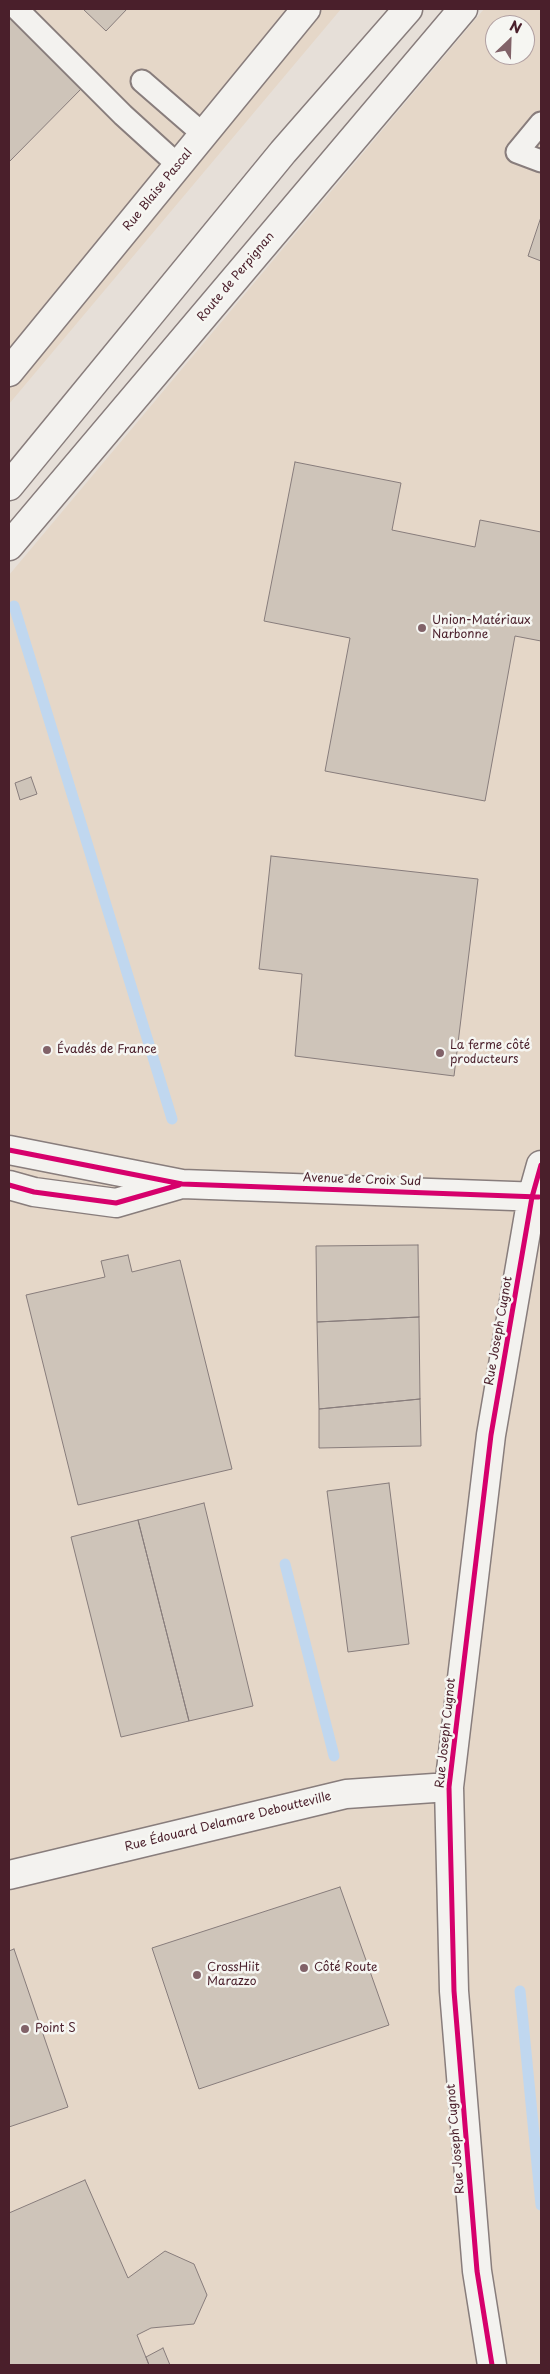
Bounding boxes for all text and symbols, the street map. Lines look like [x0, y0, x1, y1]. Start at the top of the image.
north arrow [485, 15, 535, 65]
text: N [507, 15, 525, 39]
street label: Rue Blaise Pascal [120, 146, 196, 234]
street label: Route de Perpignan [194, 229, 278, 325]
place label: Union-Matériaux Narbonne [432, 614, 531, 642]
marker: Union-Matériaux Narbonne [416, 622, 428, 634]
place label: La ferme côté producteurs [450, 1039, 530, 1067]
place label: Évadés de France [57, 1043, 157, 1057]
marker: Évadés de France [41, 1044, 53, 1056]
marker: La ferme côté producteurs [434, 1047, 446, 1059]
street label: Avenue de Croix Sud [303, 1171, 421, 1189]
street label: Rue Joseph Cugnot [482, 1275, 516, 1387]
street label: Rue Joseph Cugnot [433, 1677, 459, 1789]
street label: Rue Édouard Delamare Deboutteville [123, 1789, 333, 1855]
place label: CrossHiit Marazzo [207, 1961, 260, 1989]
place label: Côté Route [314, 1961, 378, 1975]
marker: Côté Route [298, 1962, 310, 1974]
marker: CrossHiit Marazzo [191, 1969, 203, 1981]
place label: Point S [35, 2022, 76, 2036]
marker: Point S [19, 2023, 31, 2035]
street label: Rue Joseph Cugnot [444, 2083, 468, 2195]

